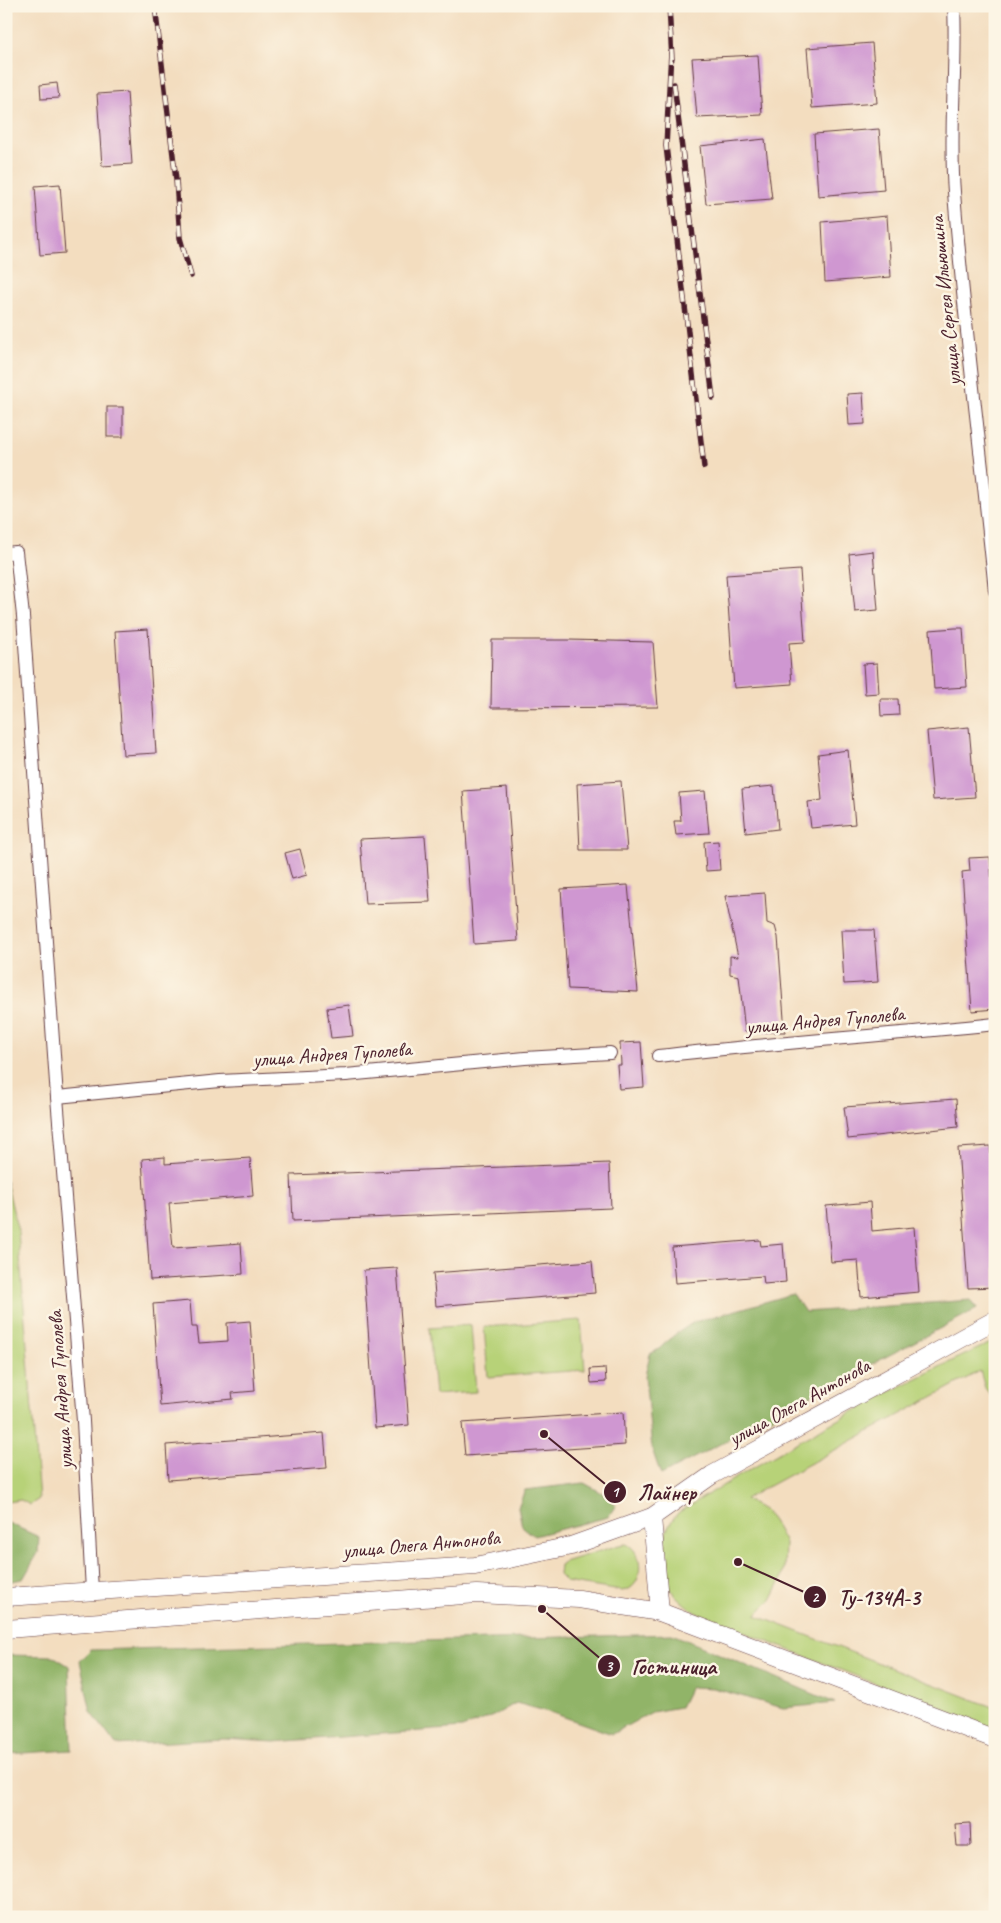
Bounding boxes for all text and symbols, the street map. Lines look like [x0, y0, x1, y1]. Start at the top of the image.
street label: улица Сергея Ильюшина [923, 212, 967, 389]
street label: улица Андрея Туполева [743, 1000, 908, 1040]
street label: улица Андрея Туполева [250, 1035, 415, 1073]
street label: улица Андрея Туполева [41, 1307, 79, 1472]
street label: улица Олега Антонова [722, 1352, 876, 1453]
callout: Лайнер [603, 1473, 707, 1510]
text: Лайнер [637, 1479, 698, 1507]
text: 1 [612, 1483, 621, 1502]
street label: улица Олега Антонова [339, 1524, 502, 1564]
callout: Ту-134А-3 [803, 1578, 929, 1615]
text: Ту-134А-3 [838, 1584, 922, 1612]
text: 2 [812, 1588, 820, 1607]
callout: Гостиница [597, 1648, 726, 1685]
text: Гостиница [632, 1653, 718, 1681]
text: 3 [606, 1657, 614, 1676]

